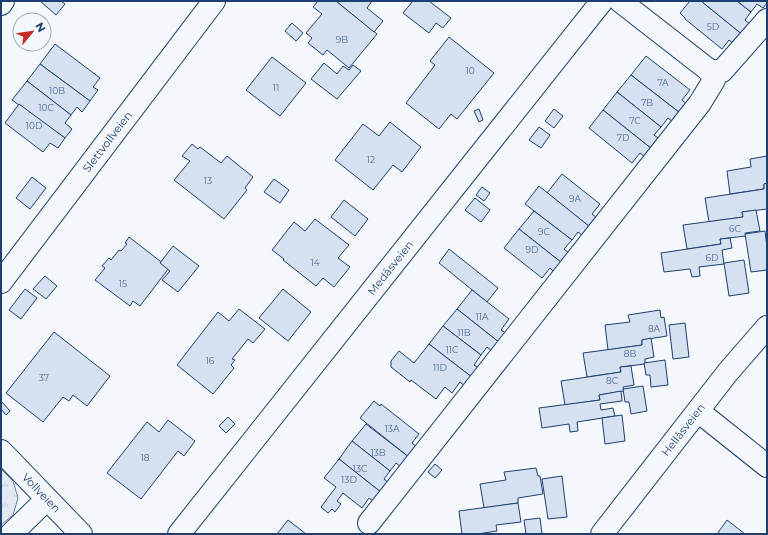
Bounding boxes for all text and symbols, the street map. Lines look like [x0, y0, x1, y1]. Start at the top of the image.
north arrow [12, 12, 52, 52]
text: N [32, 20, 49, 34]
house number: 5D [707, 21, 719, 32]
house number: 9B [336, 34, 348, 45]
house number: 10 [465, 65, 475, 76]
house number: 7A [657, 77, 669, 88]
house number: 11 [273, 82, 279, 93]
house number: 10B [49, 85, 65, 96]
house number: 7B [641, 97, 653, 108]
house number: 10C [38, 102, 54, 113]
street label: Slettvollveien [80, 108, 135, 175]
house number: 7C [629, 115, 641, 126]
house number: 10D [26, 120, 42, 131]
house number: 7D [617, 132, 629, 143]
house number: 12 [367, 154, 375, 165]
house number: 13 [204, 175, 212, 186]
house number: 9A [569, 193, 581, 204]
house number: 6C [729, 223, 742, 234]
house number: 9C [538, 226, 551, 237]
street label: Medåsveien [364, 238, 416, 298]
house number: 9D [526, 244, 538, 255]
house number: 6D [706, 252, 718, 263]
house number: 14 [310, 257, 320, 268]
house number: 15 [119, 278, 127, 289]
house number: 11A [476, 311, 489, 322]
house number: 8A [648, 323, 661, 334]
house number: 11B [457, 327, 471, 338]
house number: 11C [446, 344, 459, 355]
house number: 8B [624, 348, 636, 359]
house number: 16 [206, 355, 215, 366]
house number: 11D [433, 362, 447, 373]
house number: 37 [39, 372, 49, 383]
house number: 8C [606, 375, 619, 386]
street label: Hellåsveien [658, 401, 708, 459]
house number: 13A [385, 423, 400, 434]
house number: 13B [370, 447, 386, 458]
house number: 18 [141, 452, 150, 463]
house number: 13C [353, 463, 368, 474]
street label: Vollveien [19, 470, 63, 515]
house number: 13D [341, 474, 357, 485]

